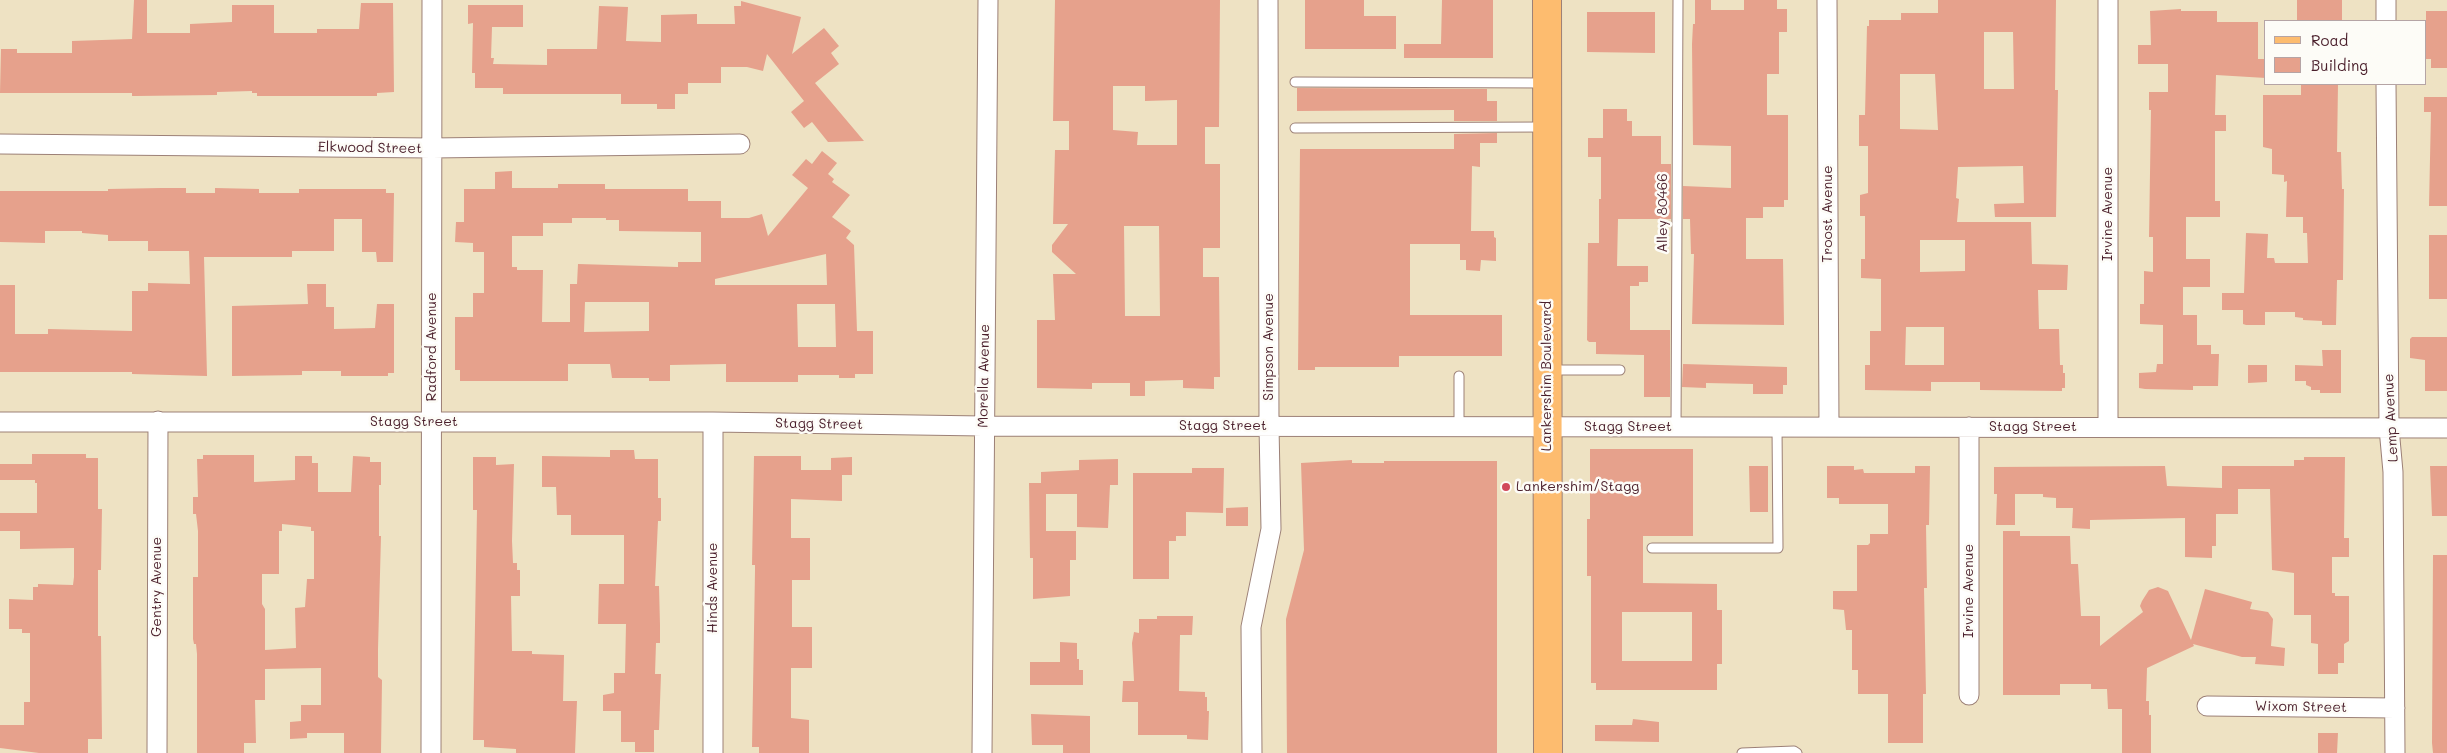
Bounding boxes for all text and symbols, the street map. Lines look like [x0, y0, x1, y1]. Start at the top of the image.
legend [2264, 20, 2427, 85]
text: Road [2311, 30, 2348, 50]
text: Building [2311, 55, 2368, 75]
street label: Elkwood Street [318, 139, 422, 157]
street label: Troost Avenue [1820, 165, 1836, 263]
street label: Irvine Avenue [2100, 167, 2116, 261]
street label: Alley 80466 [1655, 173, 1671, 253]
street label: Radford Avenue [424, 292, 440, 402]
street label: Simpson Avenue [1261, 293, 1277, 401]
street label: Lankershim Boulevard [1539, 301, 1555, 451]
street label: Morella Avenue [975, 324, 993, 428]
street label: Lemp Avenue [2380, 373, 2402, 463]
street label: Stagg Street [370, 414, 458, 430]
street label: Stagg Street [775, 415, 863, 433]
street label: Stagg Street [1179, 418, 1267, 434]
street label: Stagg Street [1584, 419, 1672, 435]
street label: Stagg Street [1989, 419, 2077, 435]
place label: Lankershim/Stagg [1516, 479, 1639, 495]
marker: Lankershim/Stagg [1500, 481, 1512, 493]
street label: Gentry Avenue [149, 537, 165, 637]
street label: Hinds Avenue [705, 543, 721, 633]
street label: Irvine Avenue [1961, 544, 1977, 638]
street label: Wixom Street [2255, 698, 2347, 716]

